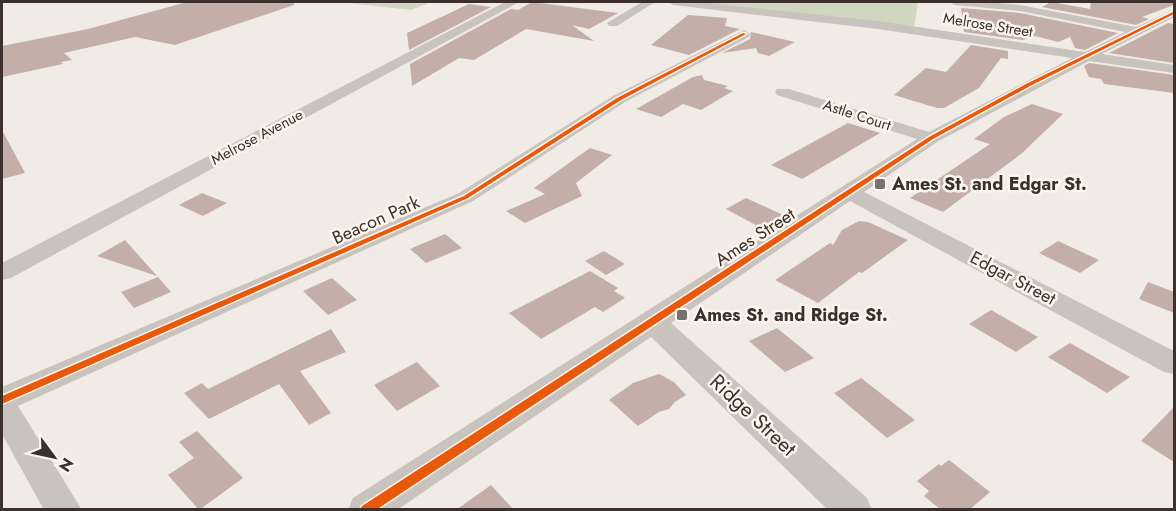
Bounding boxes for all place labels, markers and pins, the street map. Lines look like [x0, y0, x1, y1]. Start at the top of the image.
place label: Ames St. and Edgar St. [891, 171, 1087, 197]
marker: Ames St. and Edgar St. [873, 177, 887, 191]
place label: Ames St. and Ridge St. [693, 302, 888, 328]
marker: Ames St. and Ridge St. [675, 308, 689, 322]

